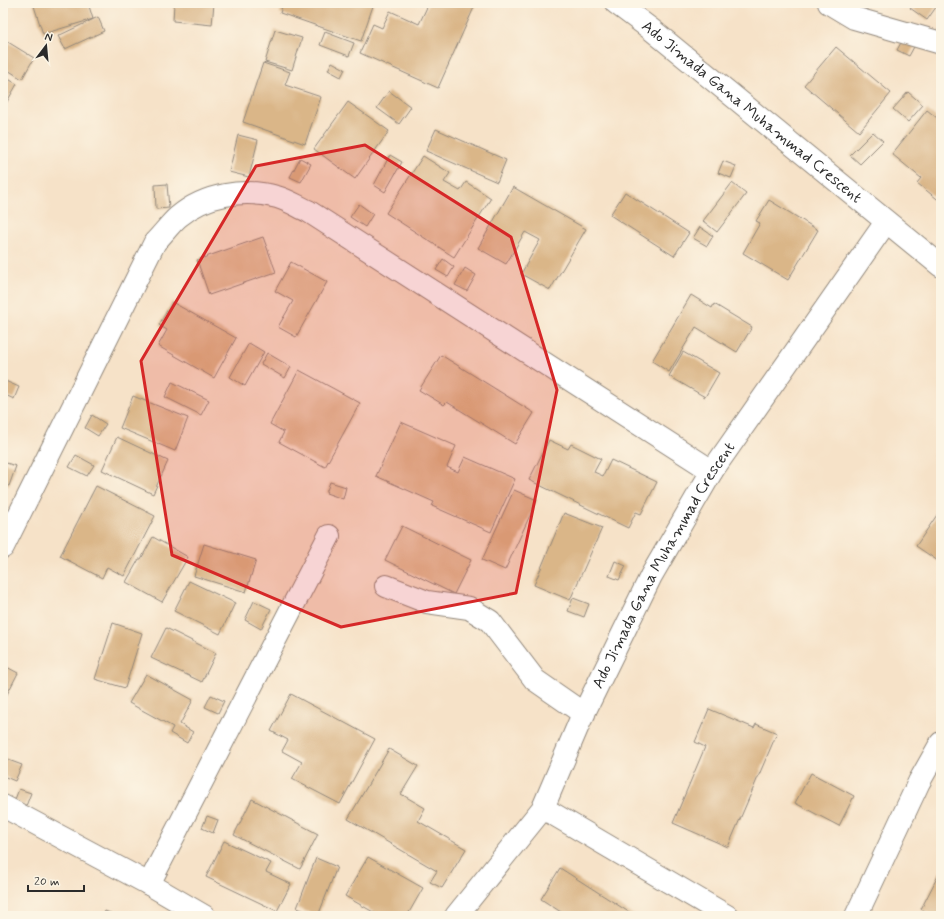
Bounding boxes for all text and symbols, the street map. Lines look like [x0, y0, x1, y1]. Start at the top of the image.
street label: Ado Jimada Gana Muhammad Crescent [638, 15, 866, 208]
north arrow [26, 26, 66, 66]
text: N [43, 30, 54, 45]
street label: Ado Jimada Gana Muhammad Crescent [587, 438, 740, 692]
scale bar [28, 867, 84, 893]
text: 20 m [34, 874, 60, 890]

